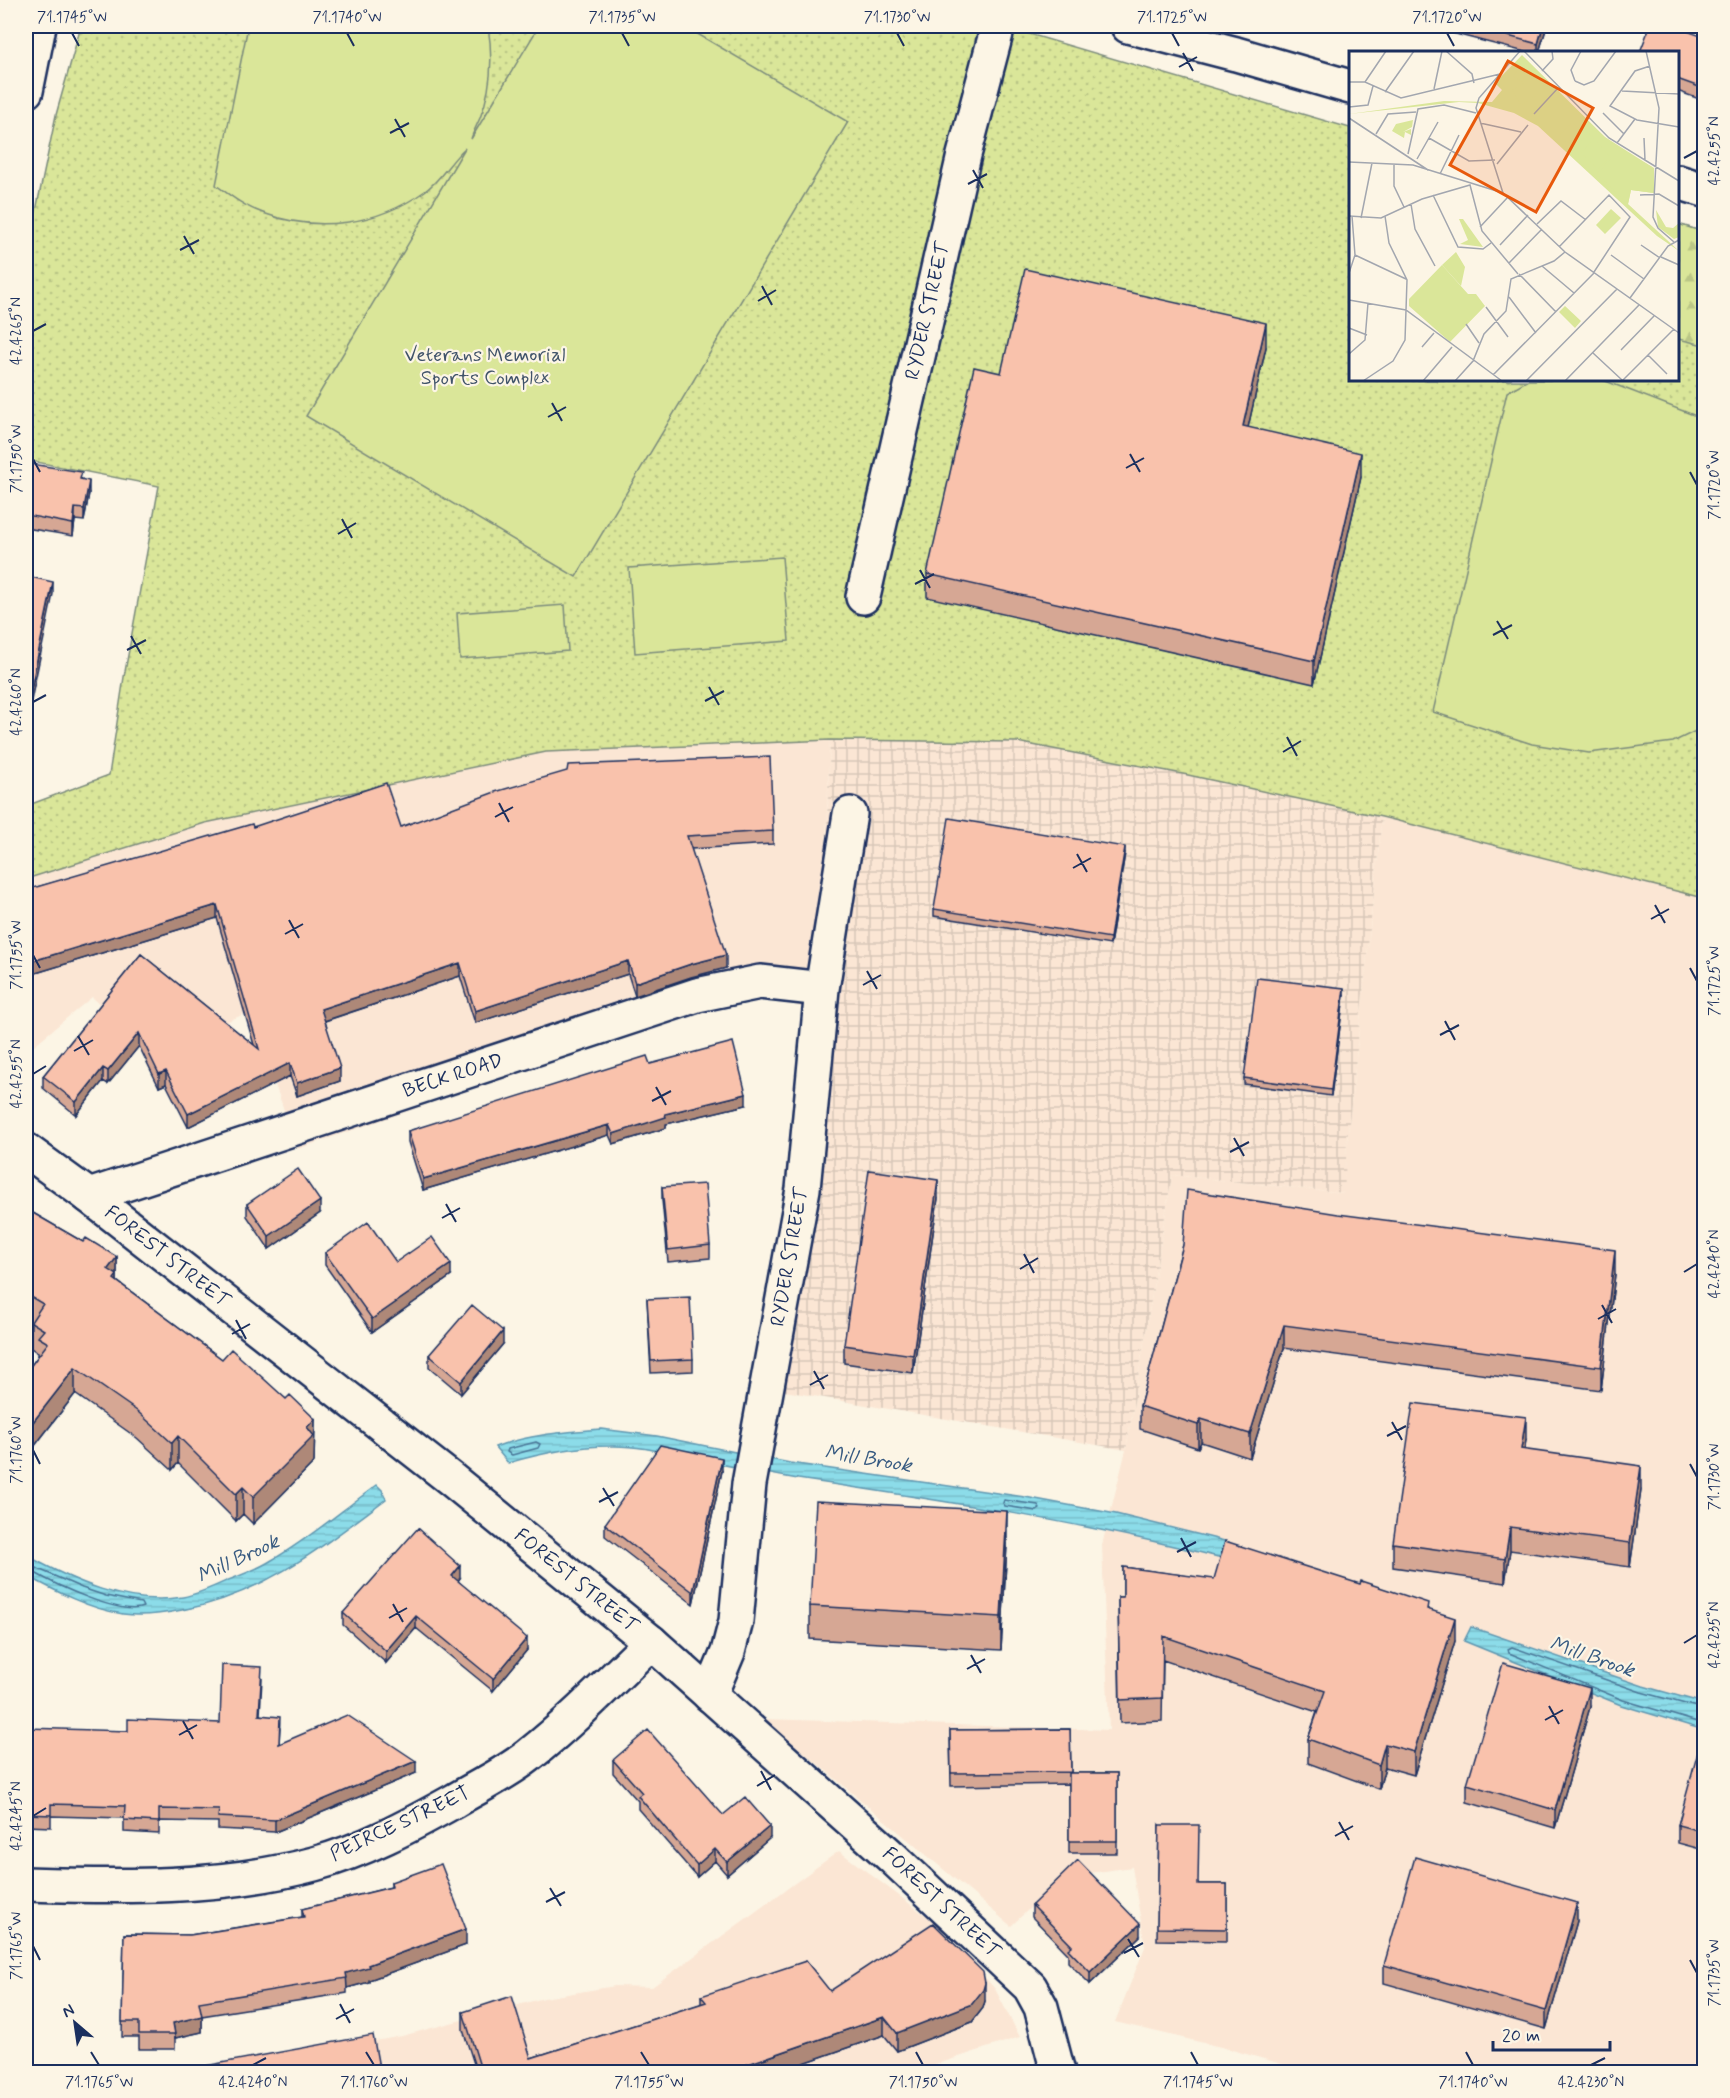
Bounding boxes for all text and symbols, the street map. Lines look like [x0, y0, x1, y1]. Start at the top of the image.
text: 71.1745°W [37, 8, 107, 28]
text: 71.1740°W [312, 8, 382, 28]
text: 71.1735°W [588, 8, 656, 28]
text: 71.1730°W [864, 8, 930, 28]
text: 71.1725°W [1137, 8, 1207, 28]
text: 71.1720°W [1412, 8, 1482, 28]
inset map [1349, 51, 1679, 381]
text: 42.4255°N [1705, 116, 1725, 186]
street label: RYDER STREET [899, 238, 957, 383]
text: 42.4265°N [7, 297, 27, 365]
park label: Veterans Memorial Sports Complex [405, 342, 565, 392]
text: 71.1750°W [7, 425, 27, 493]
text: 71.1720°W [1705, 450, 1725, 520]
text: 42.4260°N [7, 668, 27, 736]
text: 71.1755°W [7, 920, 27, 990]
text: 71.1725°W [1705, 946, 1725, 1016]
text: 42.4255°N [7, 1039, 27, 1109]
street label: BECK ROAD [399, 1047, 507, 1105]
street label: RYDER STREET [765, 1184, 816, 1329]
street label: FOREST STREET [99, 1199, 236, 1315]
text: 42.4240°N [1705, 1229, 1725, 1299]
text: 71.1760°W [7, 1416, 27, 1484]
water label: Mill Brook [822, 1438, 915, 1480]
text: 71.1730°W [1705, 1444, 1725, 1510]
street label: FOREST STREET [508, 1523, 645, 1640]
water label: Mill Brook [192, 1527, 285, 1590]
text: 42.4235°N [1705, 1601, 1725, 1669]
water label: Mill Brook [1546, 1629, 1639, 1685]
street label: PEIRCE STREET [326, 1780, 474, 1868]
text: 42.4245°N [7, 1781, 27, 1851]
street label: FOREST STREET [876, 1841, 1007, 1966]
text: 71.1765°W [7, 1912, 27, 1980]
text: 71.1735°W [1705, 1939, 1725, 2007]
north arrow [45, 1993, 105, 2053]
text: N [59, 1999, 78, 2023]
scale bar [1493, 2014, 1610, 2052]
text: 20 m [1502, 2024, 1540, 2048]
text: 71.1765°W [65, 2073, 133, 2093]
text: 42.4240°N [218, 2073, 288, 2093]
text: 71.1760°W [340, 2073, 408, 2093]
text: 71.1755°W [614, 2073, 684, 2093]
text: 71.1750°W [889, 2073, 957, 2093]
text: 71.1745°W [1163, 2073, 1233, 2093]
text: 71.1740°W [1438, 2073, 1508, 2093]
text: 42.4230°N [1558, 2073, 1624, 2093]

